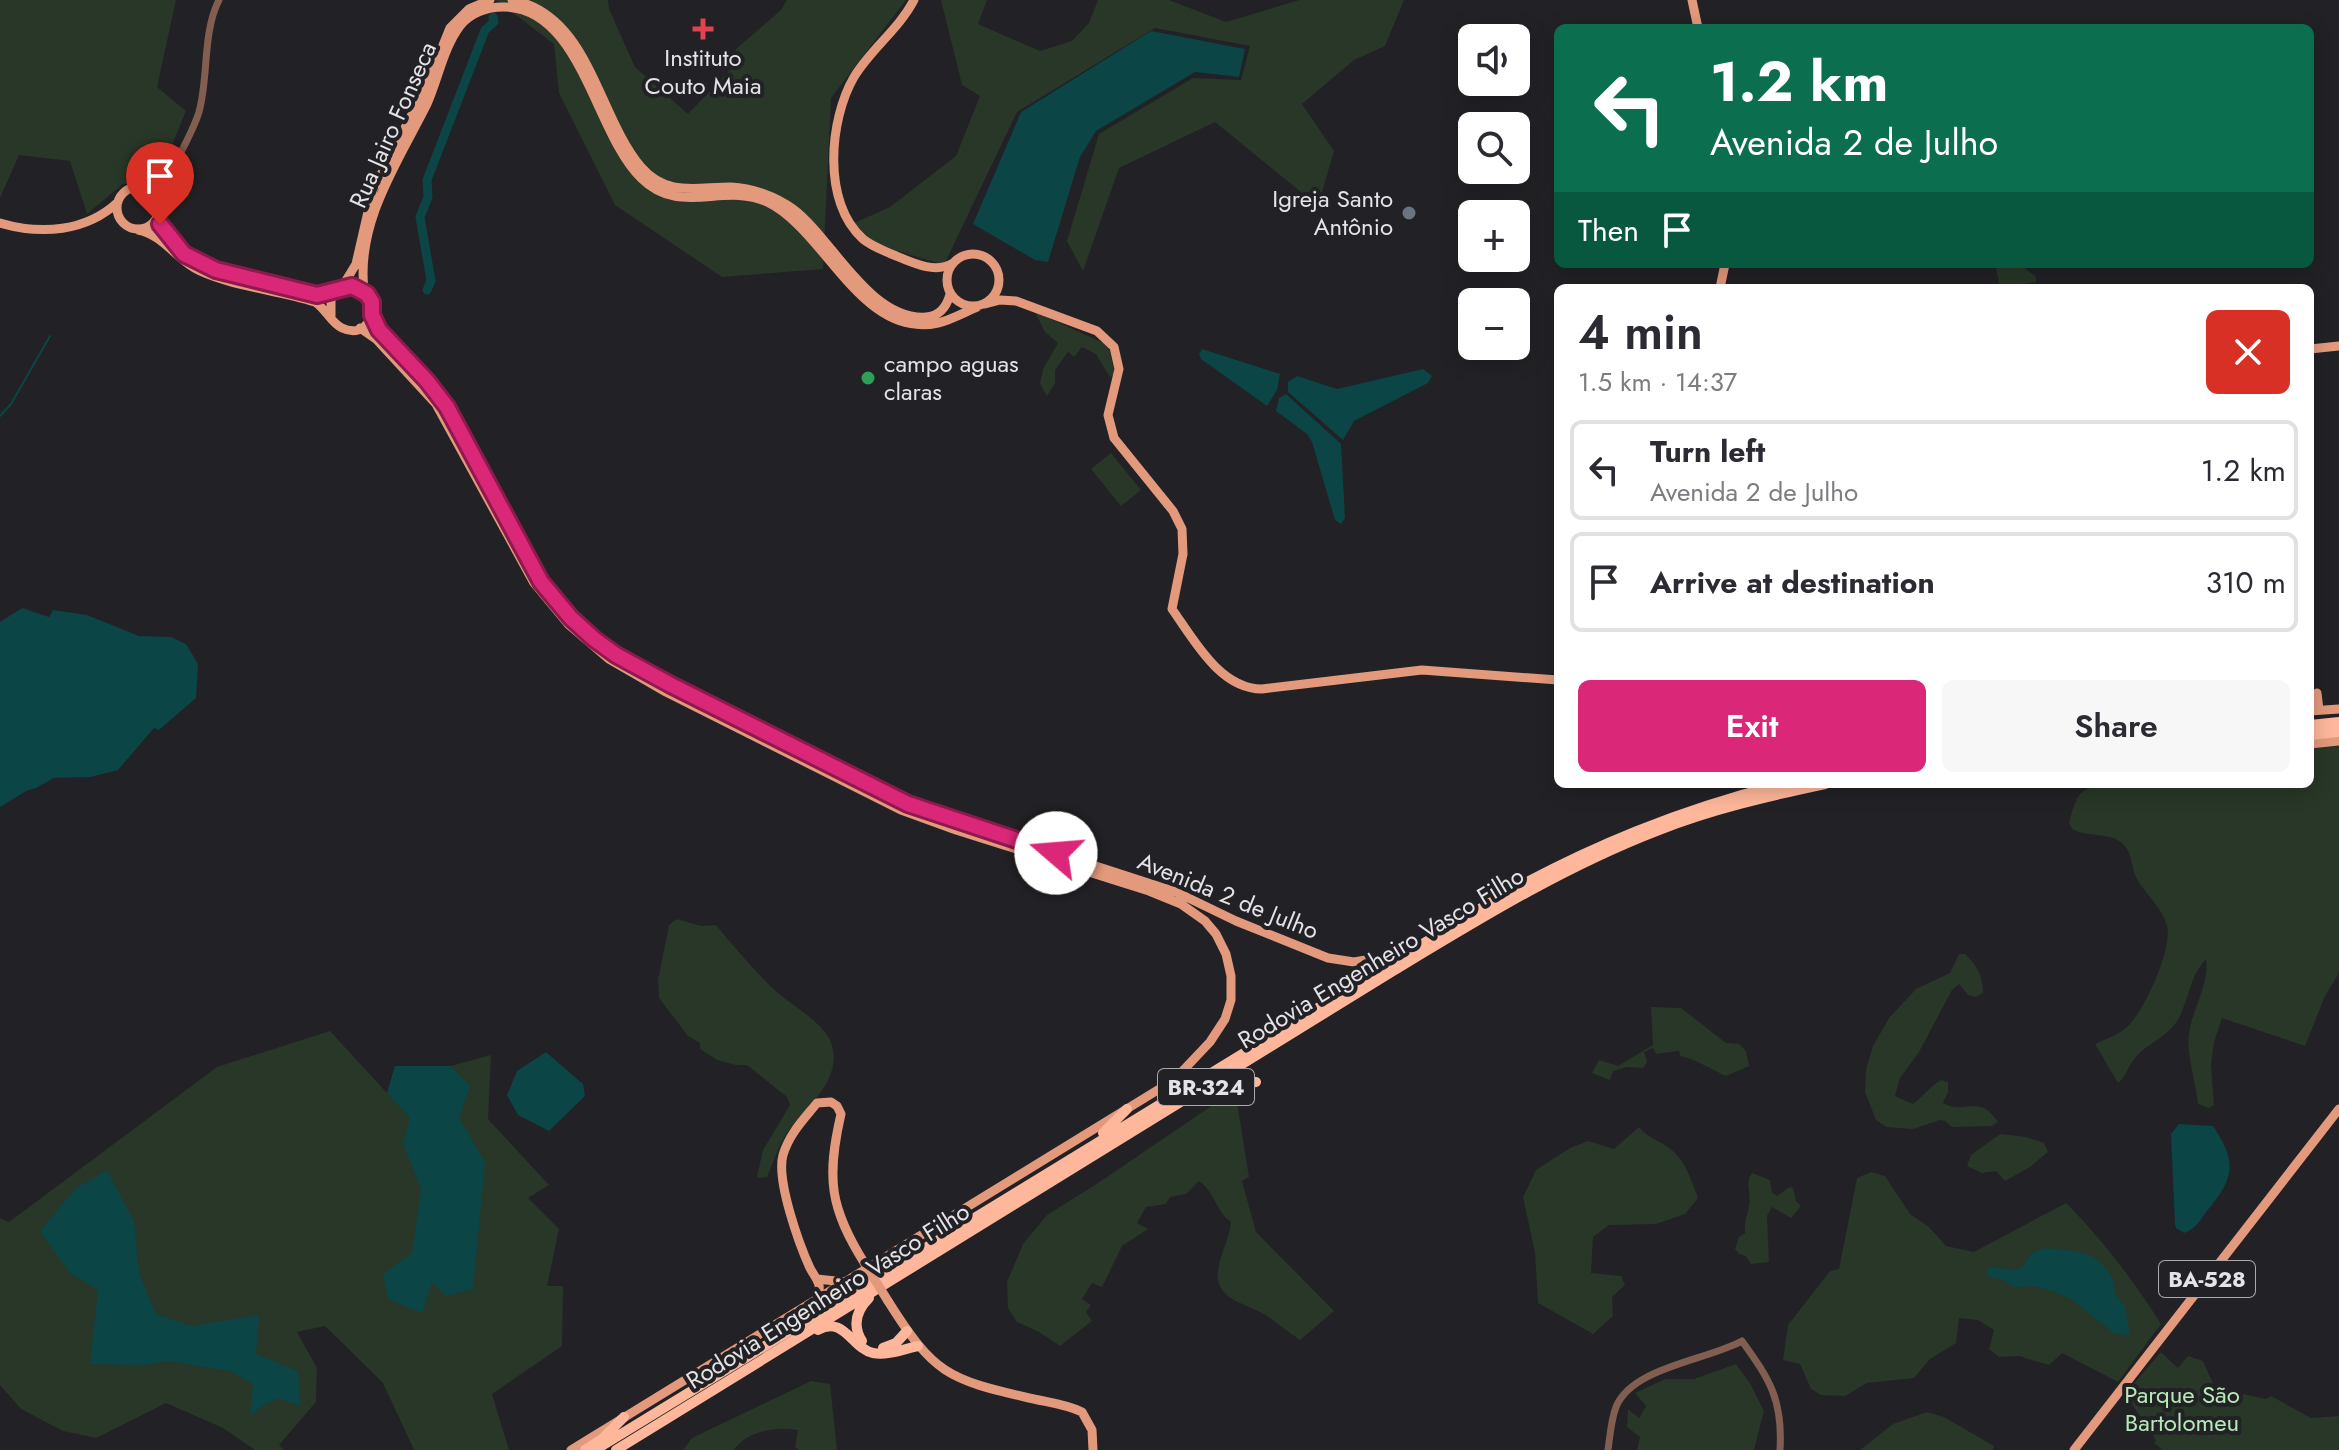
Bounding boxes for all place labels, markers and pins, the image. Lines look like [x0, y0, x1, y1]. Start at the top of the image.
marker: Instituto Couto Maia [692, 18, 714, 40]
place label: Instituto Couto Maia [645, 40, 761, 103]
pin [126, 142, 194, 224]
place label: Igreja Santo Antônio [1272, 181, 1393, 244]
marker: Igreja Santo Antônio [1400, 204, 1418, 222]
place label: campo aguas claras [884, 346, 1019, 409]
marker: campo aguas claras [859, 369, 877, 387]

